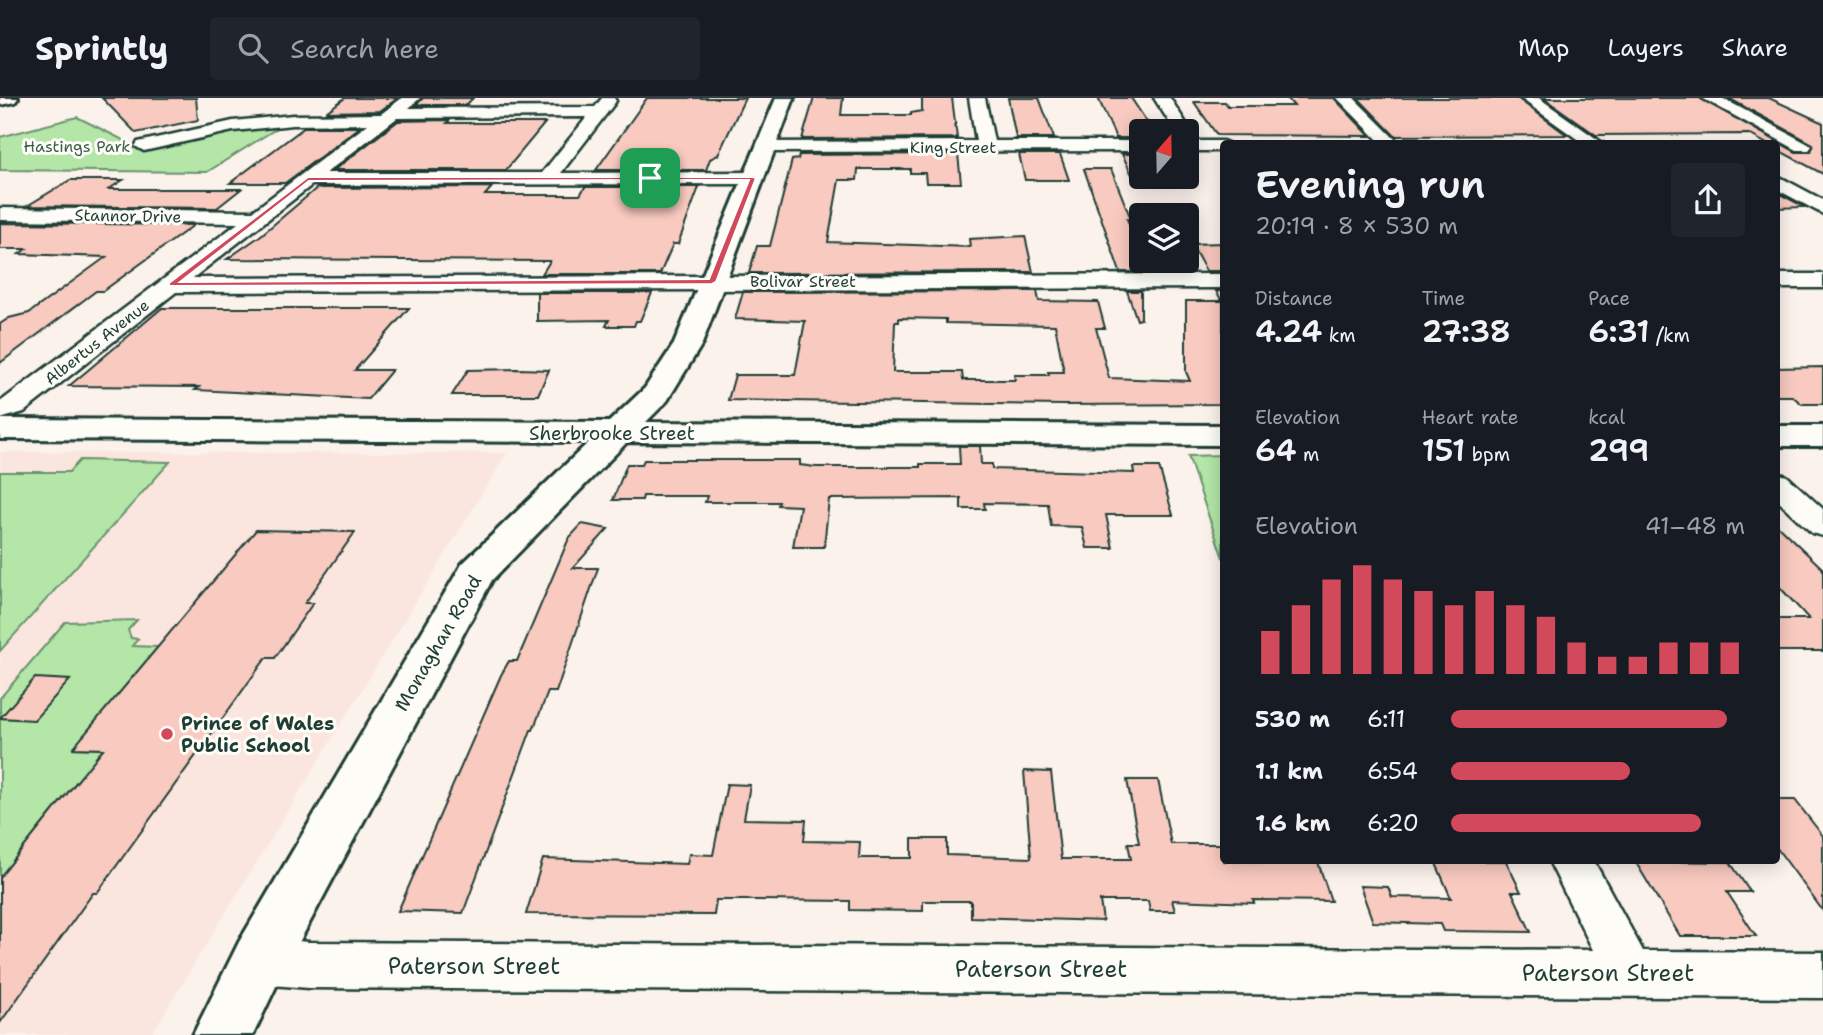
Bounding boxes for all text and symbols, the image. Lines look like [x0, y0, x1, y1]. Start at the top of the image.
search box [210, 17, 700, 80]
text: Sprintly [35, 26, 168, 71]
icon: search [234, 29, 272, 67]
text: Search here [290, 31, 439, 66]
text: Map [1518, 32, 1569, 64]
text: Layers [1607, 32, 1684, 64]
text: Share [1722, 32, 1788, 64]
north arrow [1129, 119, 1199, 189]
map controls [1129, 119, 1199, 273]
park label: Hastings Park [23, 136, 131, 157]
street label: King Street [910, 137, 996, 158]
pin [620, 148, 680, 208]
icon: arrive [631, 159, 669, 197]
text: Evening run [1255, 159, 1485, 210]
button: share [1671, 163, 1745, 237]
button: layers [1129, 203, 1199, 273]
street label: Stannor Drive [75, 205, 181, 227]
text: 20:19 · 8 × 530 m [1255, 211, 1458, 241]
street label: Bolivar Street [750, 271, 856, 292]
text: Distance [1255, 286, 1333, 311]
text: Time [1422, 286, 1465, 311]
text: Pace [1588, 286, 1630, 311]
street label: Albertus Avenue [40, 295, 154, 389]
text: 4.24 [1255, 311, 1322, 352]
text: 27:38 [1422, 311, 1511, 352]
text: 6:31 [1588, 311, 1650, 352]
text: km [1322, 323, 1356, 348]
text: /km [1650, 323, 1690, 348]
text: Elevation [1255, 405, 1340, 430]
text: Heart rate [1422, 405, 1518, 430]
text: kcal [1588, 405, 1625, 430]
street label: Sherbrooke Street [529, 421, 695, 446]
text: 64 [1255, 430, 1297, 471]
text: 151 [1422, 430, 1465, 471]
text: 299 [1588, 430, 1649, 471]
text: m [1297, 442, 1319, 467]
text: bpm [1465, 442, 1510, 467]
text: Elevation [1255, 511, 1358, 541]
text: 41–48 m [1645, 511, 1745, 541]
street label: Monaghan Road [389, 570, 487, 716]
text: 530 m [1255, 704, 1330, 734]
text: 6:11 [1367, 704, 1405, 734]
place label: Prince of Wales Public School [181, 711, 334, 758]
marker: Prince of Wales Public School [159, 726, 175, 742]
text: 1.1 km [1255, 756, 1323, 786]
text: 6:54 [1367, 756, 1418, 786]
text: 1.6 km [1255, 808, 1330, 838]
text: 6:20 [1367, 808, 1419, 838]
street label: Paterson Street [388, 951, 560, 981]
street label: Paterson Street [955, 954, 1127, 984]
street label: Paterson Street [1522, 958, 1694, 988]

